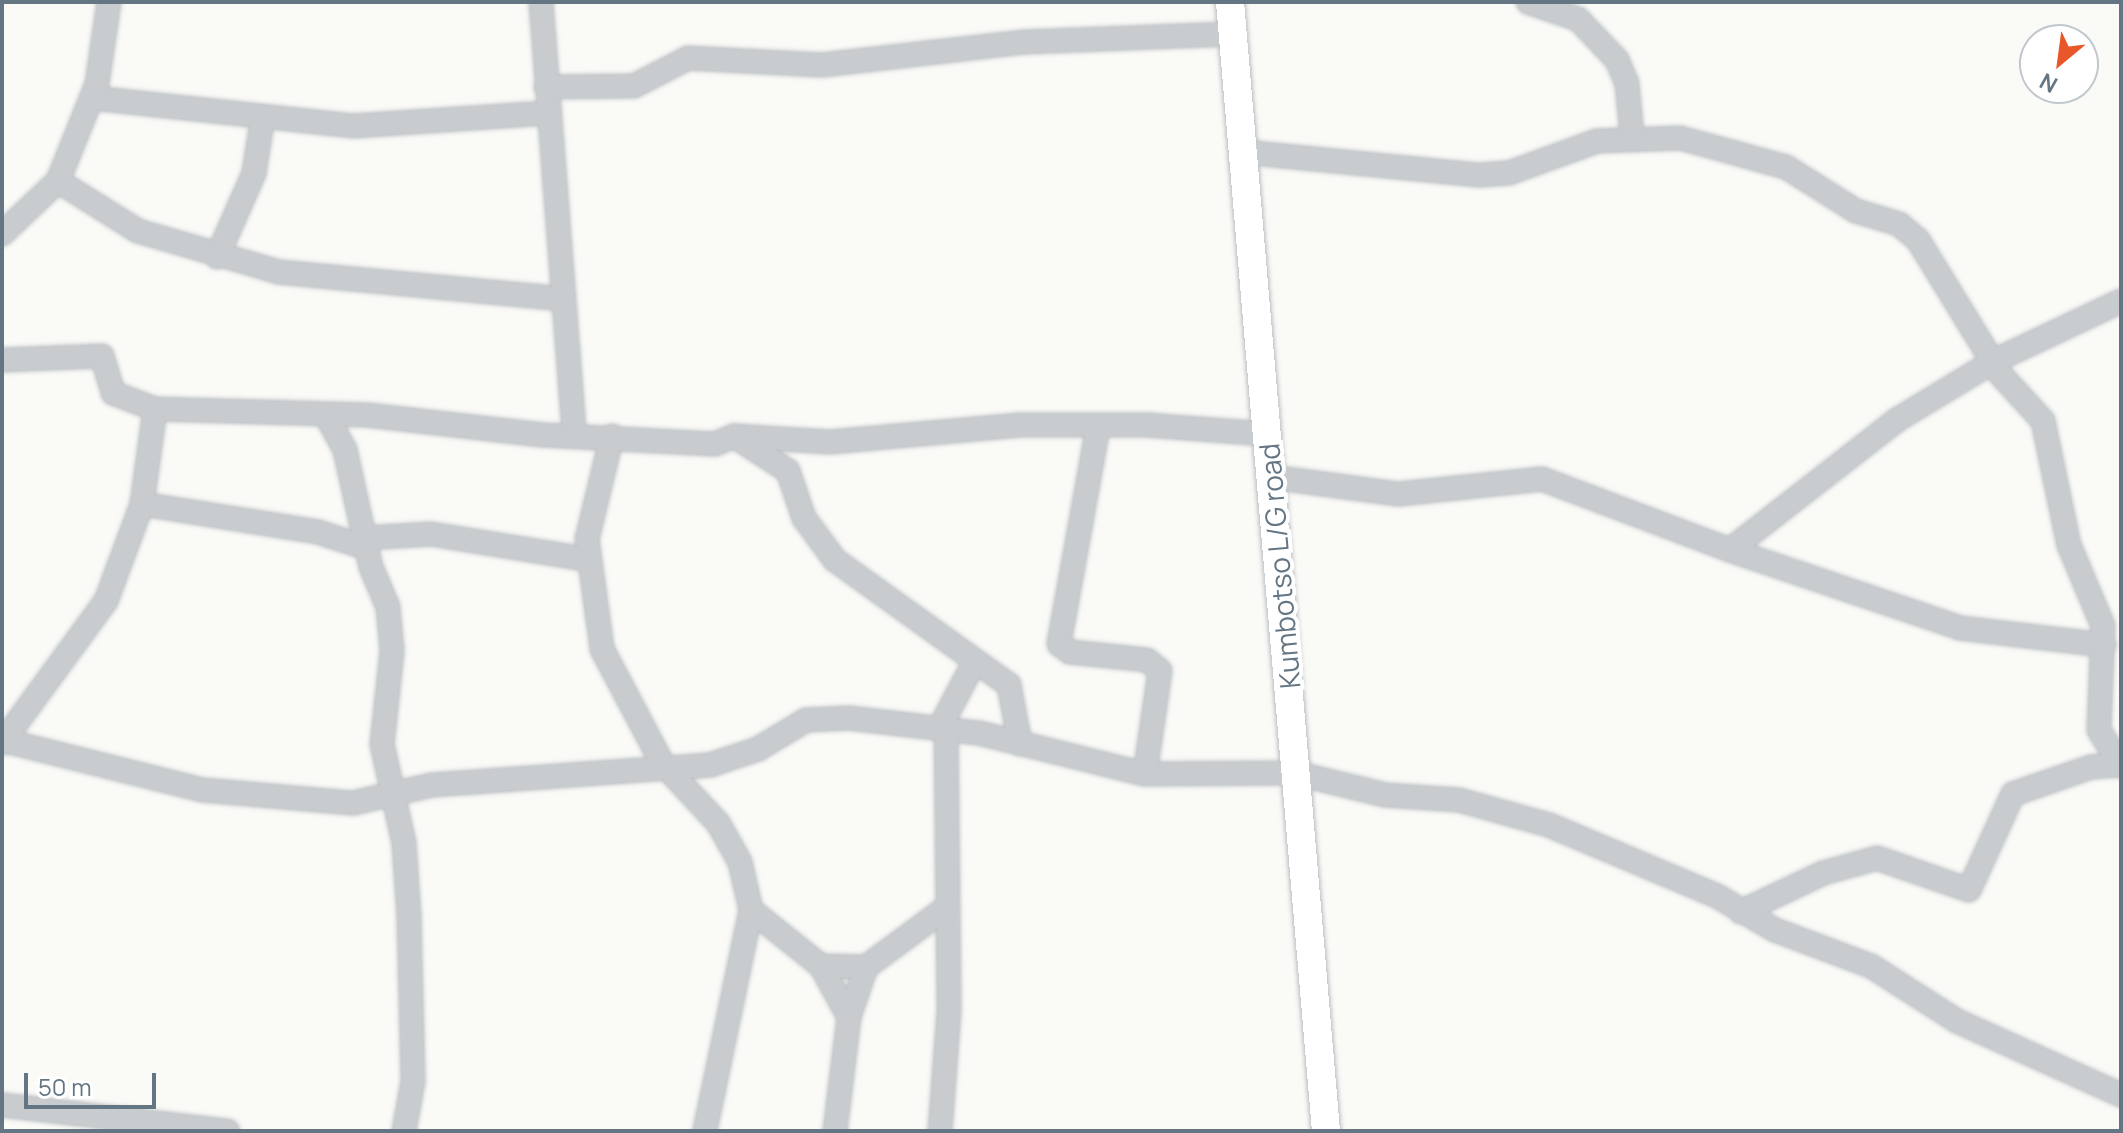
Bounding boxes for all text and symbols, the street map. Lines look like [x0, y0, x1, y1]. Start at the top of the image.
north arrow [2019, 24, 2099, 104]
text: N [2034, 66, 2063, 100]
street label: Kumbotso L/G road [1252, 442, 1306, 690]
scale bar [28, 1057, 160, 1107]
text: 50 m [38, 1070, 92, 1103]

